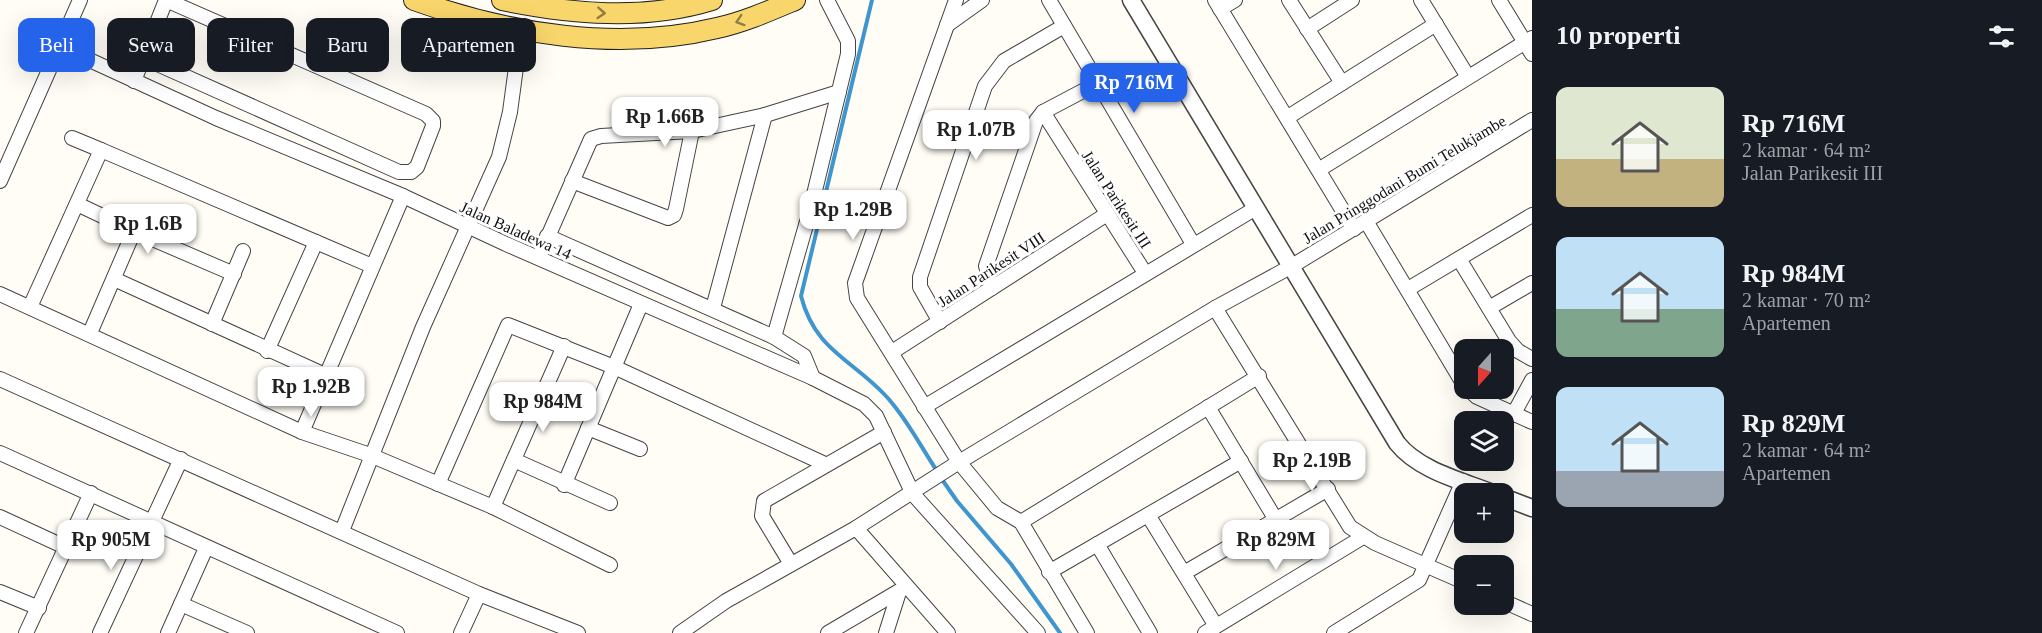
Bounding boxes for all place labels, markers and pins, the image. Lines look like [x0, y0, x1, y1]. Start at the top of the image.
pin: Rp 716M [1079, 63, 1189, 114]
pin: Rp 1.66B [603, 97, 727, 148]
pin: Rp 1.07B [914, 110, 1038, 161]
pin: Rp 1.29B [791, 190, 915, 241]
pin: Rp 1.6B [93, 204, 203, 255]
pin: Rp 1.92B [249, 367, 373, 418]
pin: Rp 984M [488, 382, 598, 433]
pin: Rp 2.19B [1250, 441, 1374, 492]
pin: Rp 905M [56, 520, 166, 571]
pin: Rp 829M [1221, 520, 1331, 571]

